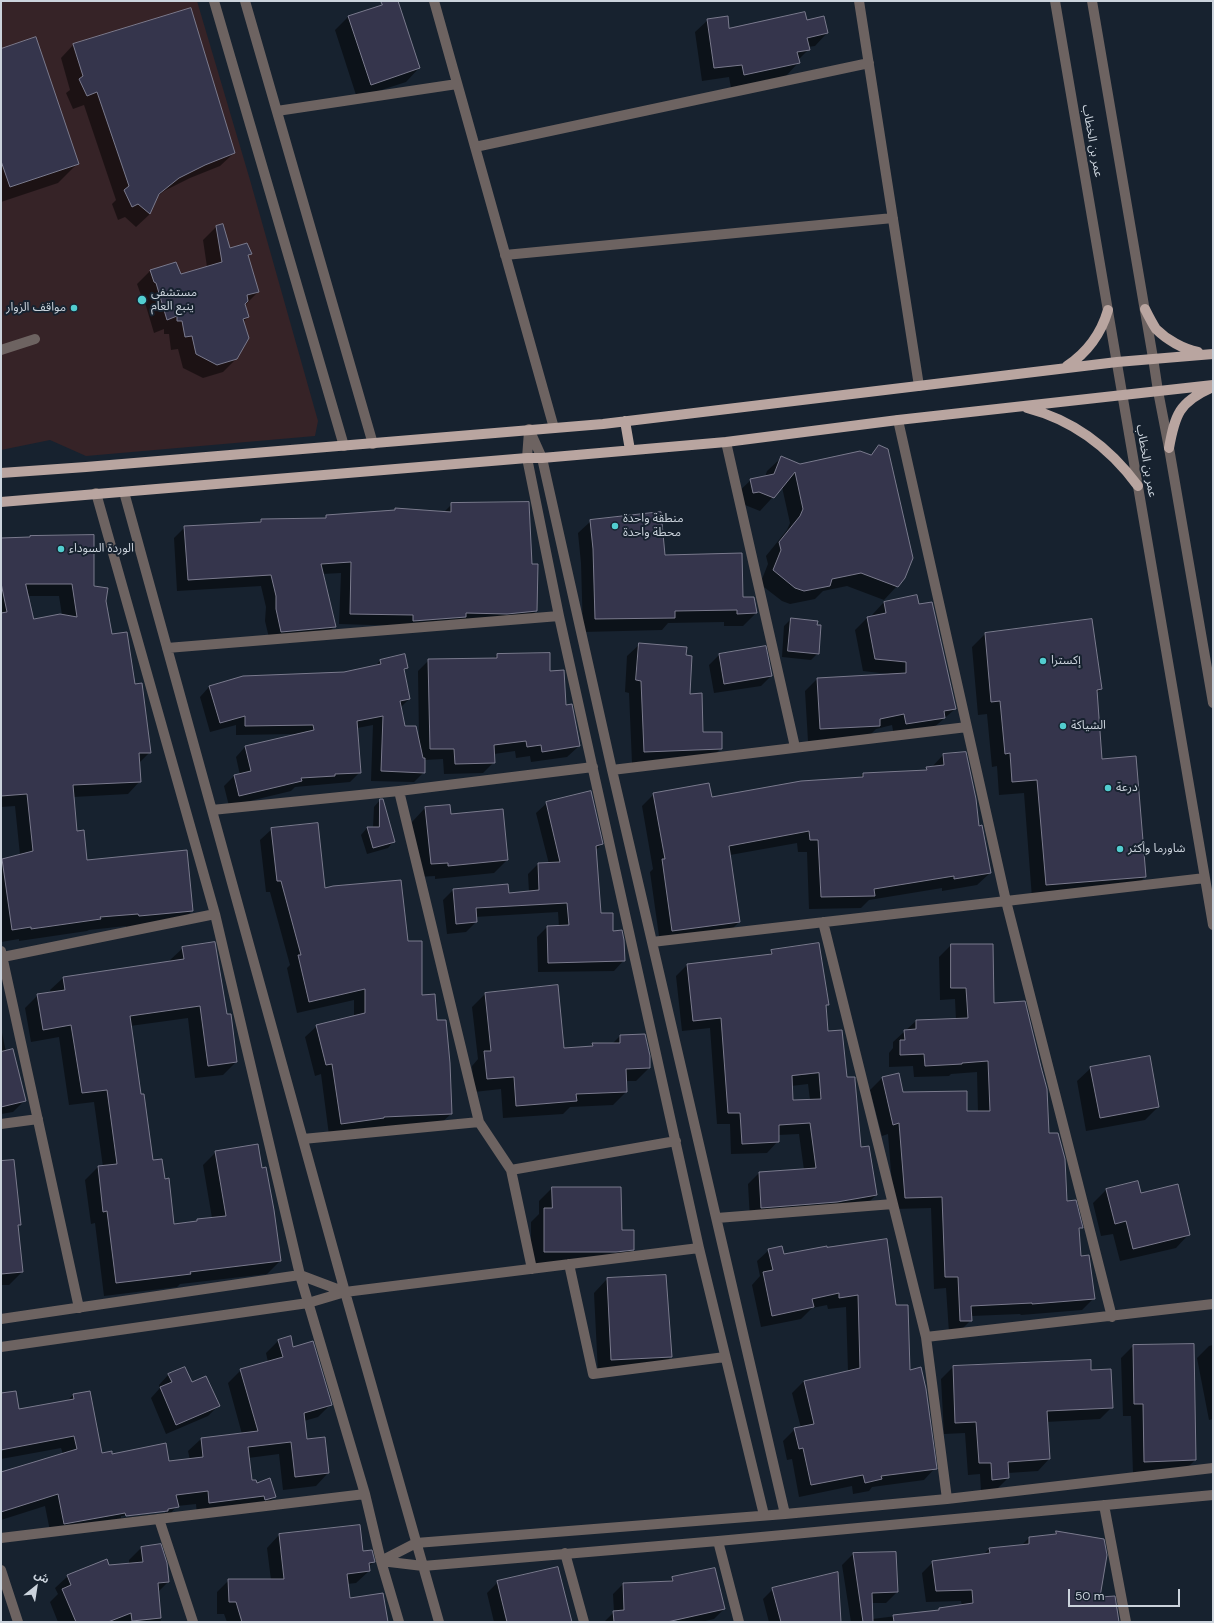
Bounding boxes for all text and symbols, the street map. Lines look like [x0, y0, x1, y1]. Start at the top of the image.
street label: عمر بن الخطاب [1079, 103, 1105, 179]
place label: مستشفى ينبع العام [151, 286, 197, 314]
marker: مستشفى ينبع العام [136, 294, 148, 306]
place label: مواقف الزوار [6, 301, 66, 315]
marker: مواقف الزوار [69, 303, 79, 313]
street label: عمر بن الخطاب [1133, 423, 1159, 499]
place label: منطقة واحدة محطة واحدة [623, 512, 683, 540]
marker: منطقة واحدة محطة واحدة [610, 521, 620, 531]
place label: الوردة السوداء [69, 542, 134, 556]
marker: الوردة السوداء [56, 544, 66, 554]
place label: إكسترا [1051, 654, 1081, 668]
marker: إكسترا [1038, 656, 1048, 666]
place label: الشياكة [1071, 719, 1106, 733]
marker: الشياكة [1058, 721, 1068, 731]
place label: درعة [1116, 781, 1138, 795]
marker: درعة [1103, 783, 1113, 793]
place label: شاورما وأكثر [1128, 842, 1186, 856]
marker: شاورما وأكثر [1115, 844, 1125, 854]
north arrow [16, 1567, 56, 1607]
text: ش [32, 1567, 52, 1586]
scale bar [1070, 1581, 1182, 1607]
text: 50 m [1075, 1588, 1104, 1604]

